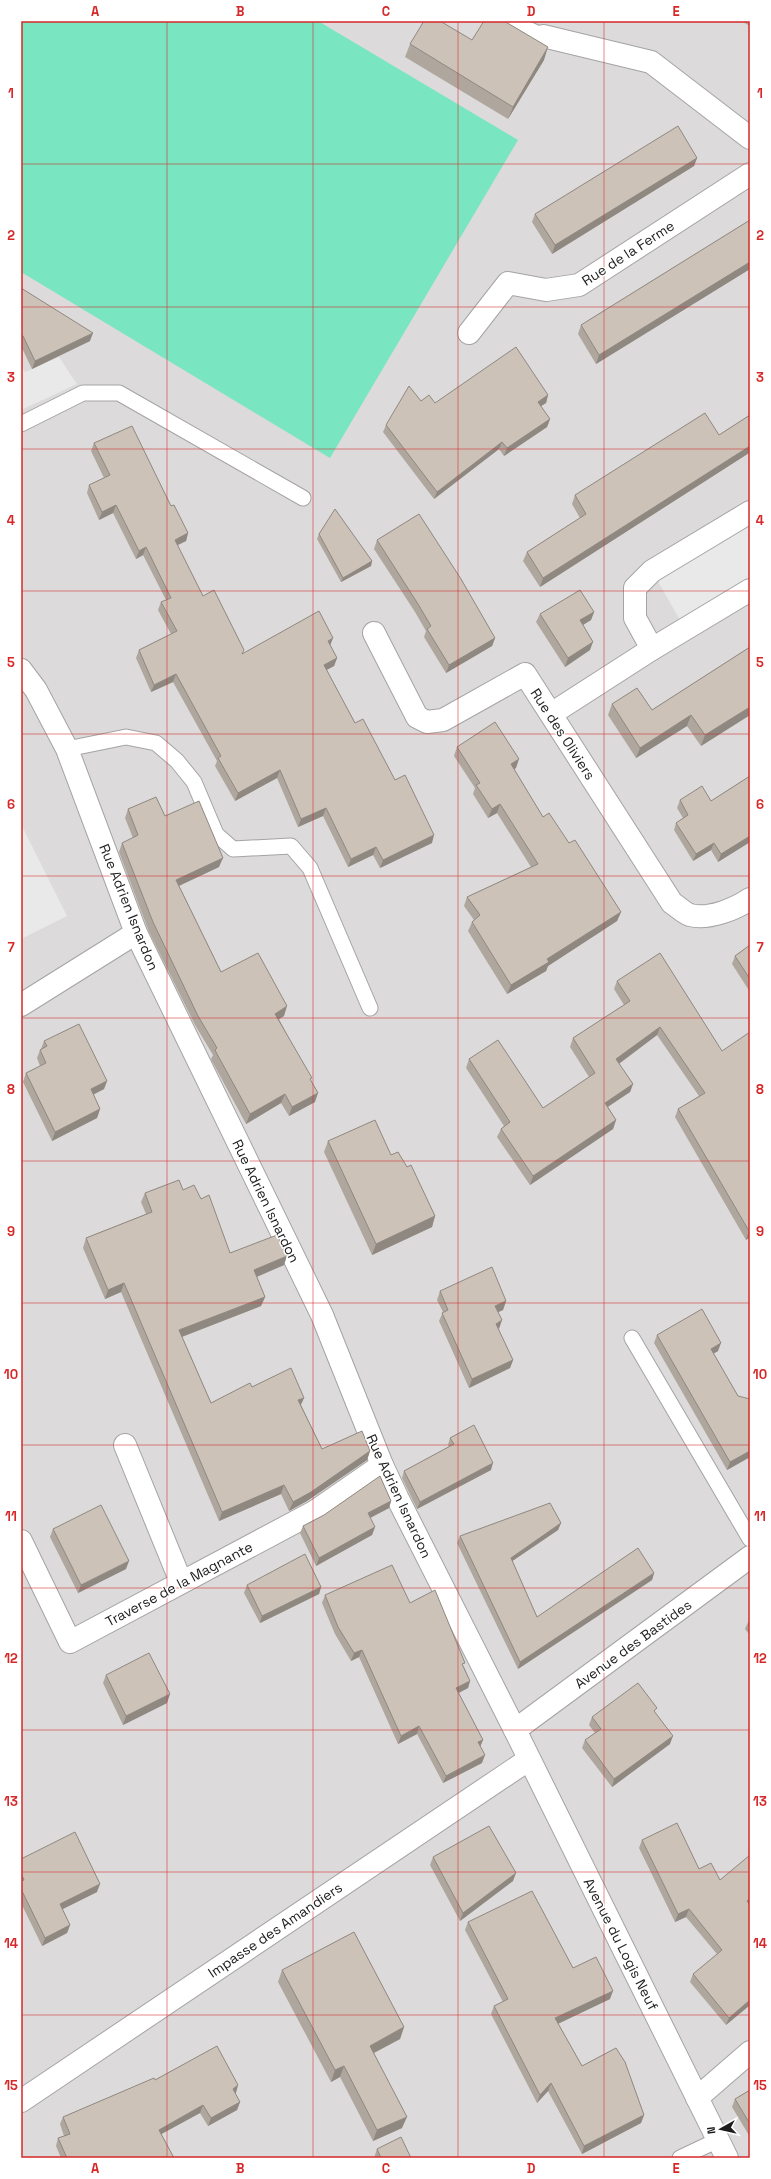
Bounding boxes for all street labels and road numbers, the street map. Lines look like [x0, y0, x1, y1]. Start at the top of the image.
street label: Rue de la Ferme [578, 216, 678, 290]
street label: Rue des Oliviers [527, 685, 599, 783]
street label: Rue Adrien Isnardon [95, 841, 163, 973]
street label: Rue Adrien Isnardon [228, 1136, 304, 1266]
street label: Rue Adrien Isnardon [362, 1431, 436, 1561]
street label: Traverse de la Magnante [102, 1537, 256, 1631]
street label: Avenue des Bastides [571, 1595, 695, 1693]
street label: Avenue du Logis Neuf [580, 1875, 662, 2013]
street label: Impasse des Amandiers [204, 1878, 346, 1982]

